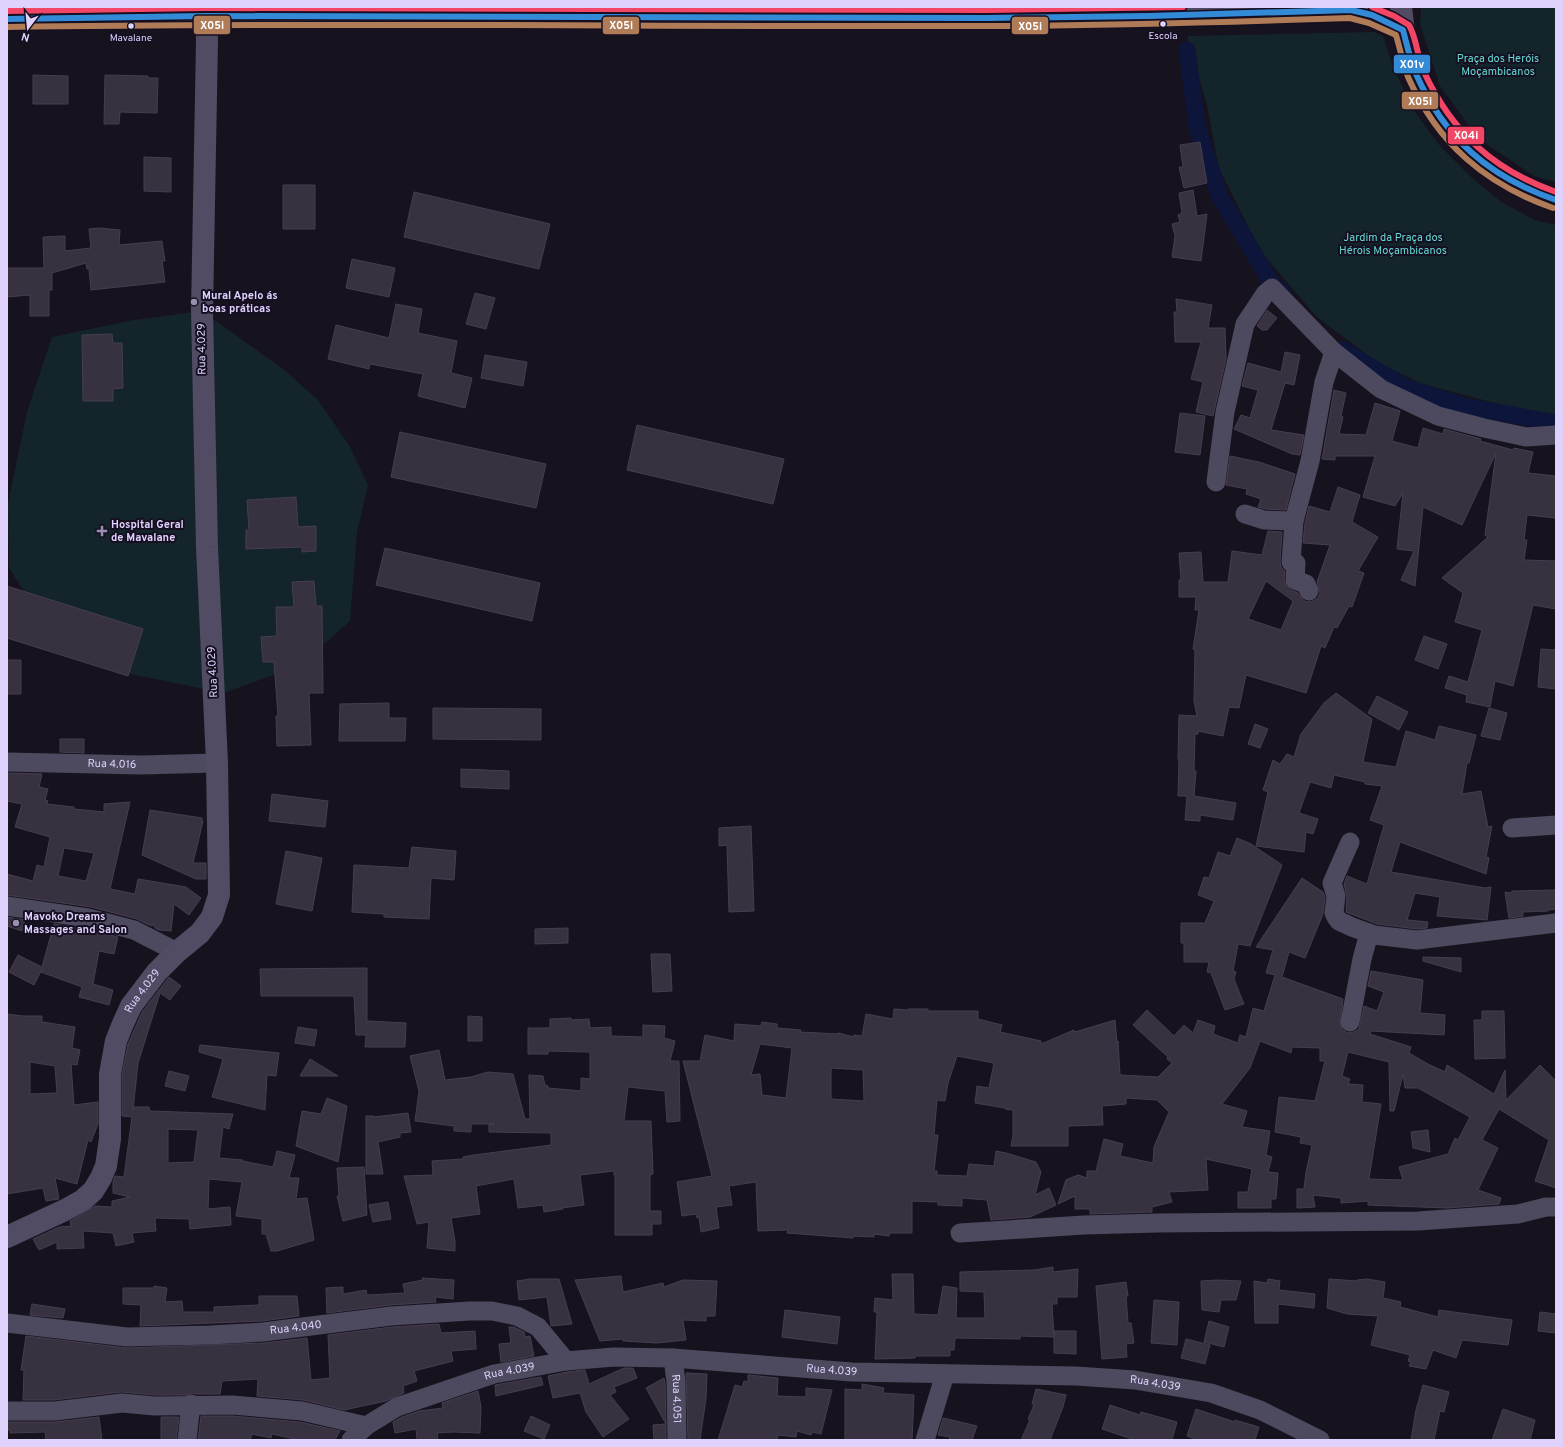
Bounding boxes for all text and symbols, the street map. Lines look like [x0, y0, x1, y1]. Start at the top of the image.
north arrow [8, 8, 48, 48]
line badge: X05i [193, 15, 231, 35]
line badge: X05i [602, 16, 640, 35]
line badge: X05i [1011, 16, 1049, 35]
text: X05i [200, 19, 224, 33]
text: X05i [609, 19, 633, 33]
marker: Escola [1158, 19, 1168, 29]
text: X05i [1018, 20, 1042, 34]
marker: Mavalane [126, 21, 136, 31]
text: N [20, 29, 31, 44]
place label: Escola [1149, 30, 1177, 43]
place label: Mavalane [110, 32, 152, 45]
park label: Praça dos Heróis Moçambicanos [1457, 52, 1539, 79]
line badge: X01v [1393, 54, 1431, 74]
text: X01v [1400, 58, 1424, 72]
line badge: X05i [1401, 91, 1439, 110]
text: X05i [1408, 95, 1432, 109]
line badge: X04i [1447, 126, 1485, 145]
text: X04i [1454, 129, 1478, 143]
park label: Jardim da Praça dos Hérois Moçambicanos [1339, 231, 1447, 258]
place label: Mural Apelo ás boas práticas [202, 289, 278, 316]
marker: Mural Apelo ás boas práticas [189, 297, 199, 307]
street label: Rua 4.029 [195, 323, 209, 375]
place label: Hospital Geral de Mavalane [111, 518, 184, 545]
marker: Hospital Geral de Mavalane [96, 525, 108, 537]
street label: Rua 4.029 [205, 646, 221, 698]
street label: Rua 4.016 [87, 757, 137, 772]
place label: Mavoko Dreams Massages and Salon [24, 910, 127, 937]
marker: Mavoko Dreams Massages and Salon [11, 918, 21, 928]
street label: Rua 4.029 [122, 966, 164, 1015]
street label: Rua 4.040 [269, 1318, 323, 1338]
street label: Rua 4.039 [482, 1360, 536, 1384]
street label: Rua 4.039 [806, 1361, 857, 1379]
street label: Rua 4.051 [668, 1373, 684, 1423]
street label: Rua 4.039 [1130, 1373, 1182, 1395]

